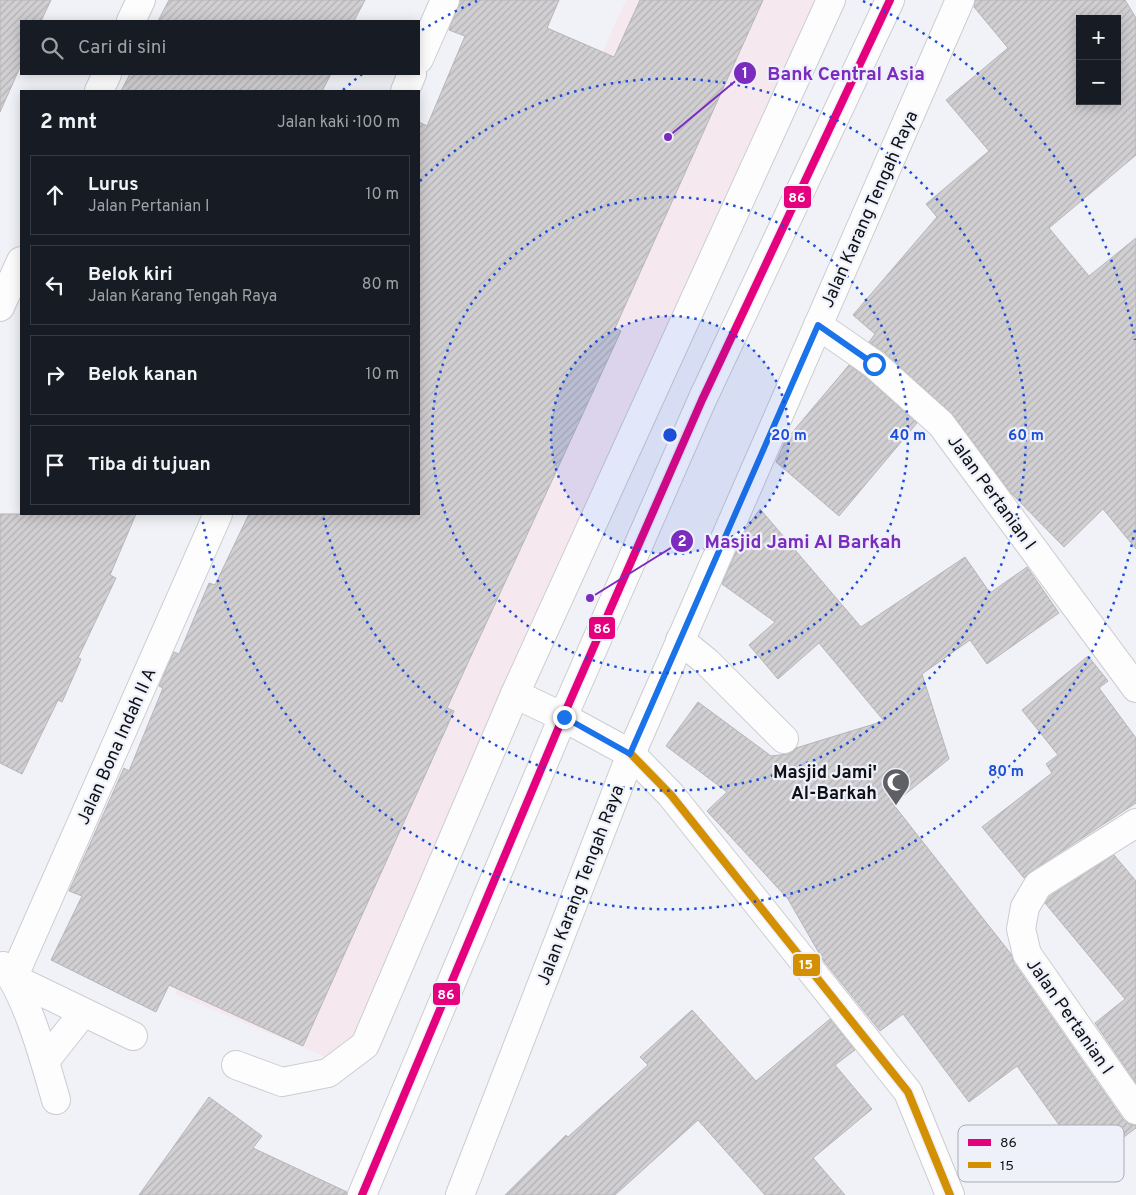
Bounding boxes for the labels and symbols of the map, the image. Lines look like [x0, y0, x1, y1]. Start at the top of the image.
callout: Bank Central Asia [732, 56, 935, 90]
text: Bank Central Asia [767, 63, 925, 87]
text: 1 [742, 65, 748, 84]
street label: Jalan Karang Tengah Raya [817, 108, 924, 312]
line badge: 86 [783, 185, 812, 209]
text: 86 [788, 190, 806, 207]
route start [863, 353, 886, 376]
centre of rings [661, 426, 679, 444]
text: 20 m [771, 427, 807, 446]
text: 40 m [890, 427, 926, 446]
text: 60 m [1008, 427, 1044, 446]
street label: Jalan Pertanian I [941, 431, 1040, 555]
callout: Masjid Jami Al Barkah [669, 524, 912, 558]
text: Masjid Jami Al Barkah [705, 531, 901, 555]
text: 2 [677, 533, 687, 552]
line badge: 86 [588, 616, 616, 640]
text: 86 [593, 621, 611, 638]
street label: Jalan Bona Indah II A [72, 665, 162, 829]
route end [553, 706, 576, 729]
place label: Masjid Jami' Al-Barkah [773, 762, 877, 806]
text: 80 m [988, 763, 1024, 782]
mosque icon: Masjid Jami' Al-Barkah [881, 767, 911, 806]
street label: Jalan Karang Tengah Raya [533, 782, 630, 989]
line badge: 15 [792, 953, 821, 977]
street label: Jalan Pertanian I [1020, 954, 1117, 1079]
text: 15 [799, 957, 813, 974]
line badge: 86 [432, 982, 461, 1006]
text: 86 [437, 987, 455, 1004]
legend [958, 1125, 1124, 1182]
text: 86 [1000, 1135, 1017, 1152]
text: 15 [1000, 1158, 1014, 1175]

